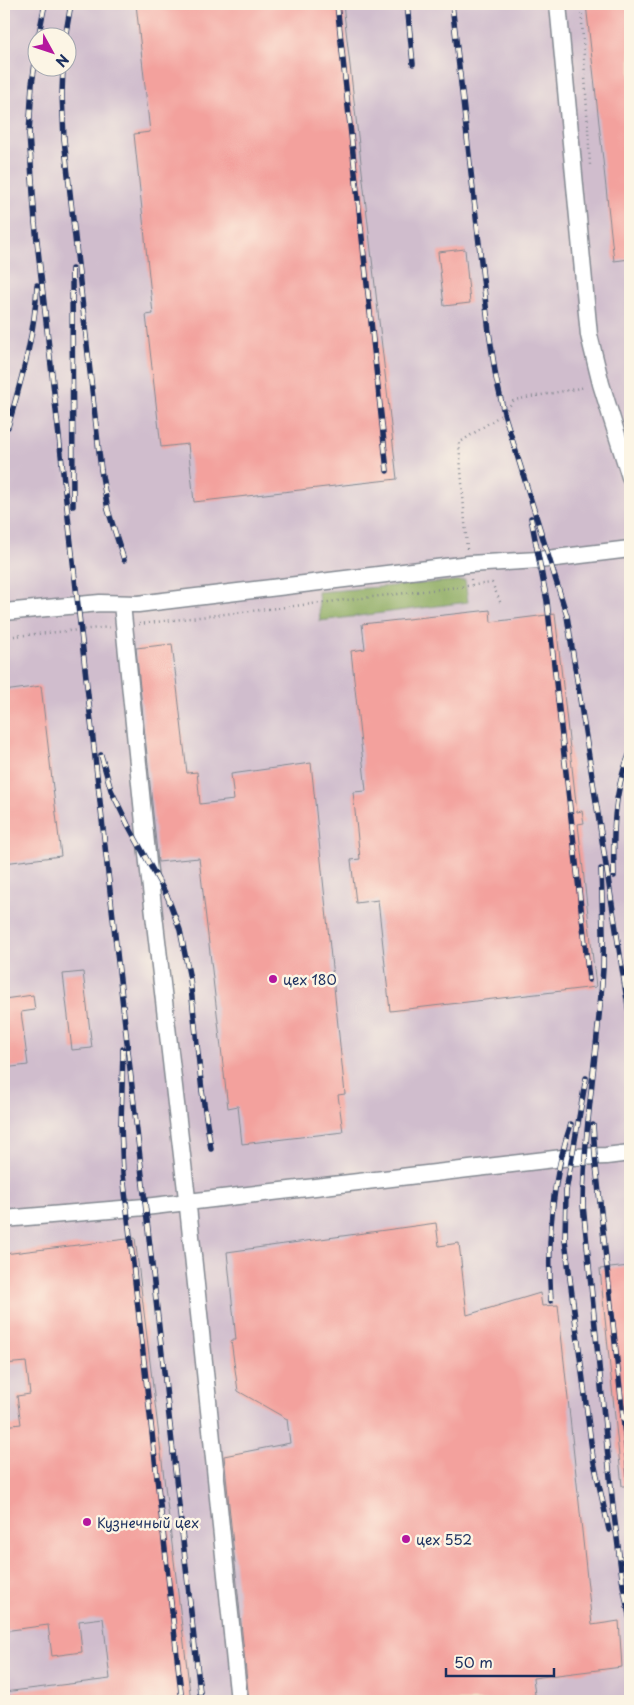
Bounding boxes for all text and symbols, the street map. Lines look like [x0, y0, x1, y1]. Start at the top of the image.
north arrow [28, 28, 78, 78]
text: N [51, 50, 74, 72]
place label: цех 180 [283, 969, 337, 990]
marker: цех 180 [267, 973, 279, 985]
place label: Кузнечный цех [97, 1512, 199, 1533]
marker: Кузнечный цех [81, 1516, 93, 1528]
place label: цех 552 [416, 1529, 472, 1550]
marker: цех 552 [400, 1533, 412, 1545]
scale bar [446, 1645, 554, 1677]
text: 50 m [454, 1650, 493, 1673]

